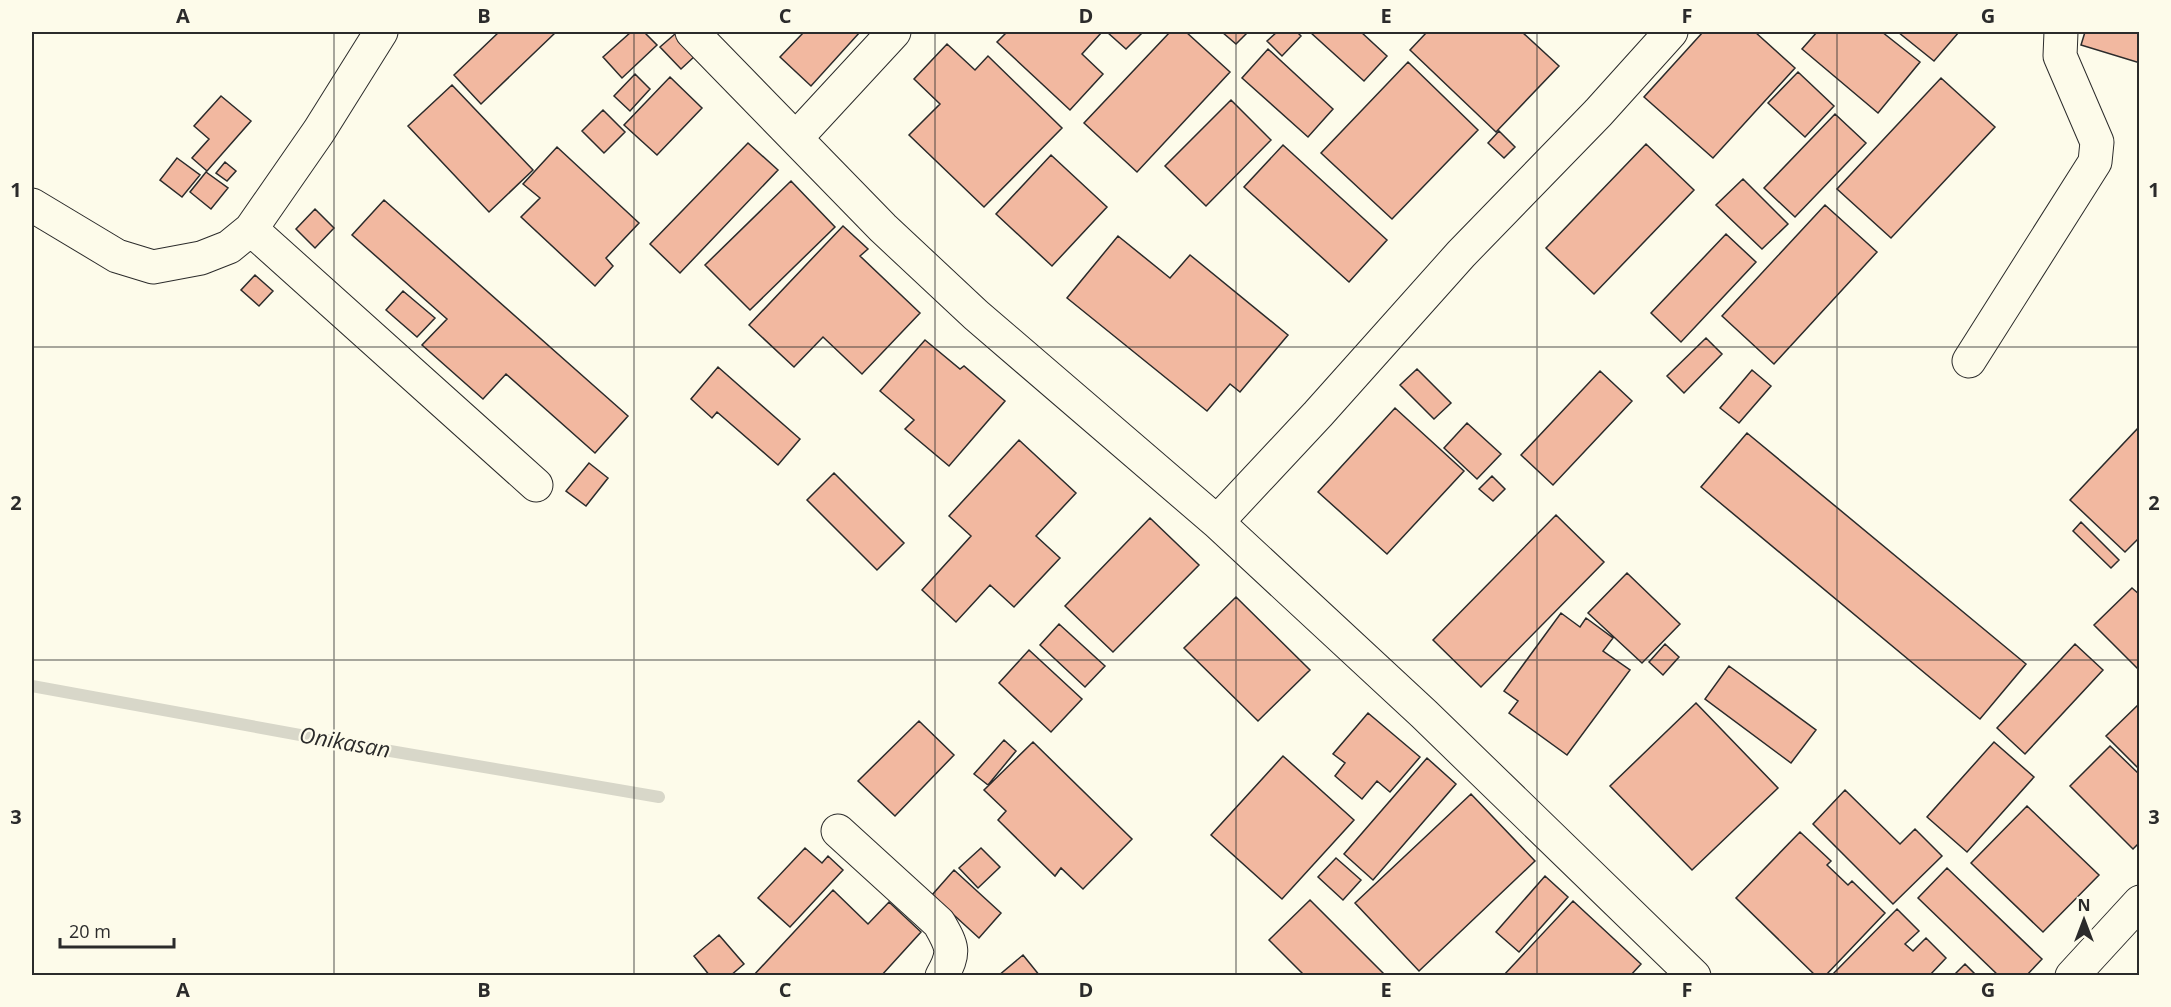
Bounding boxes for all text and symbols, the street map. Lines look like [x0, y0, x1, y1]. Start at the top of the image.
text: A [176, 2, 190, 29]
text: B [477, 2, 491, 29]
text: C [779, 2, 792, 29]
text: D [1079, 2, 1093, 29]
text: E [1380, 2, 1392, 29]
text: F [1682, 2, 1692, 29]
text: G [1981, 2, 1995, 29]
text: 1 [10, 176, 22, 203]
text: 1 [2148, 176, 2160, 203]
text: 2 [10, 489, 22, 516]
text: 2 [2148, 489, 2160, 516]
water label: Onikasan [297, 718, 393, 764]
text: 3 [10, 803, 22, 830]
text: 3 [2148, 803, 2160, 830]
north arrow [2054, 890, 2114, 950]
text: N [2077, 894, 2091, 916]
scale bar [60, 911, 174, 949]
text: 20 m [69, 919, 111, 943]
text: A [176, 976, 190, 1003]
text: B [477, 976, 491, 1003]
text: C [779, 976, 792, 1003]
text: D [1079, 976, 1093, 1003]
text: E [1380, 976, 1392, 1003]
text: F [1682, 976, 1692, 1003]
text: G [1981, 976, 1995, 1003]

